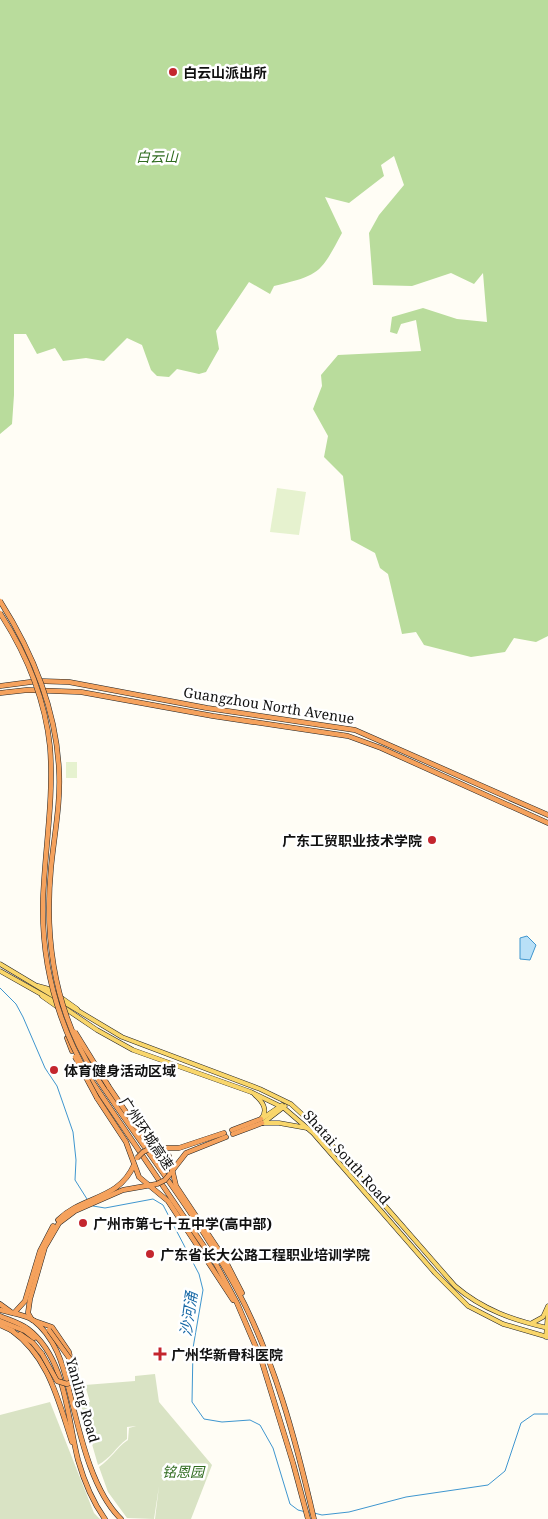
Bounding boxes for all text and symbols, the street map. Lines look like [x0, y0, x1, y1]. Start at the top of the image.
place label: 白云山派出所 [183, 63, 267, 82]
marker: 白云山派出所 [167, 66, 179, 78]
park label: 白云山 [136, 147, 179, 166]
street label: Guangzhou North Avenue [182, 682, 356, 728]
place label: 广东工贸职业技术学院 [282, 831, 422, 850]
marker: 广东工贸职业技术学院 [426, 834, 438, 846]
place label: 体育健身活动区域 [64, 1061, 176, 1080]
marker: 体育健身活动区域 [48, 1064, 60, 1076]
street label: 广州环城高速 [116, 1093, 178, 1173]
street label: Shatai South Road [299, 1106, 395, 1209]
place label: 广州市第七十五中学(高中部) [93, 1214, 272, 1233]
marker: 广州市第七十五中学(高中部) [77, 1217, 89, 1229]
place label: 广东省长大公路工程职业培训学院 [160, 1245, 370, 1264]
marker: 广东省长大公路工程职业培训学院 [144, 1248, 156, 1260]
water label: 沙河涌 [175, 1288, 201, 1338]
place label: 广州华新骨科医院 [171, 1345, 283, 1364]
marker: 广州华新骨科医院 [153, 1347, 167, 1361]
street label: Yanling Road [62, 1354, 104, 1445]
park label: 铭恩园 [162, 1462, 206, 1481]

